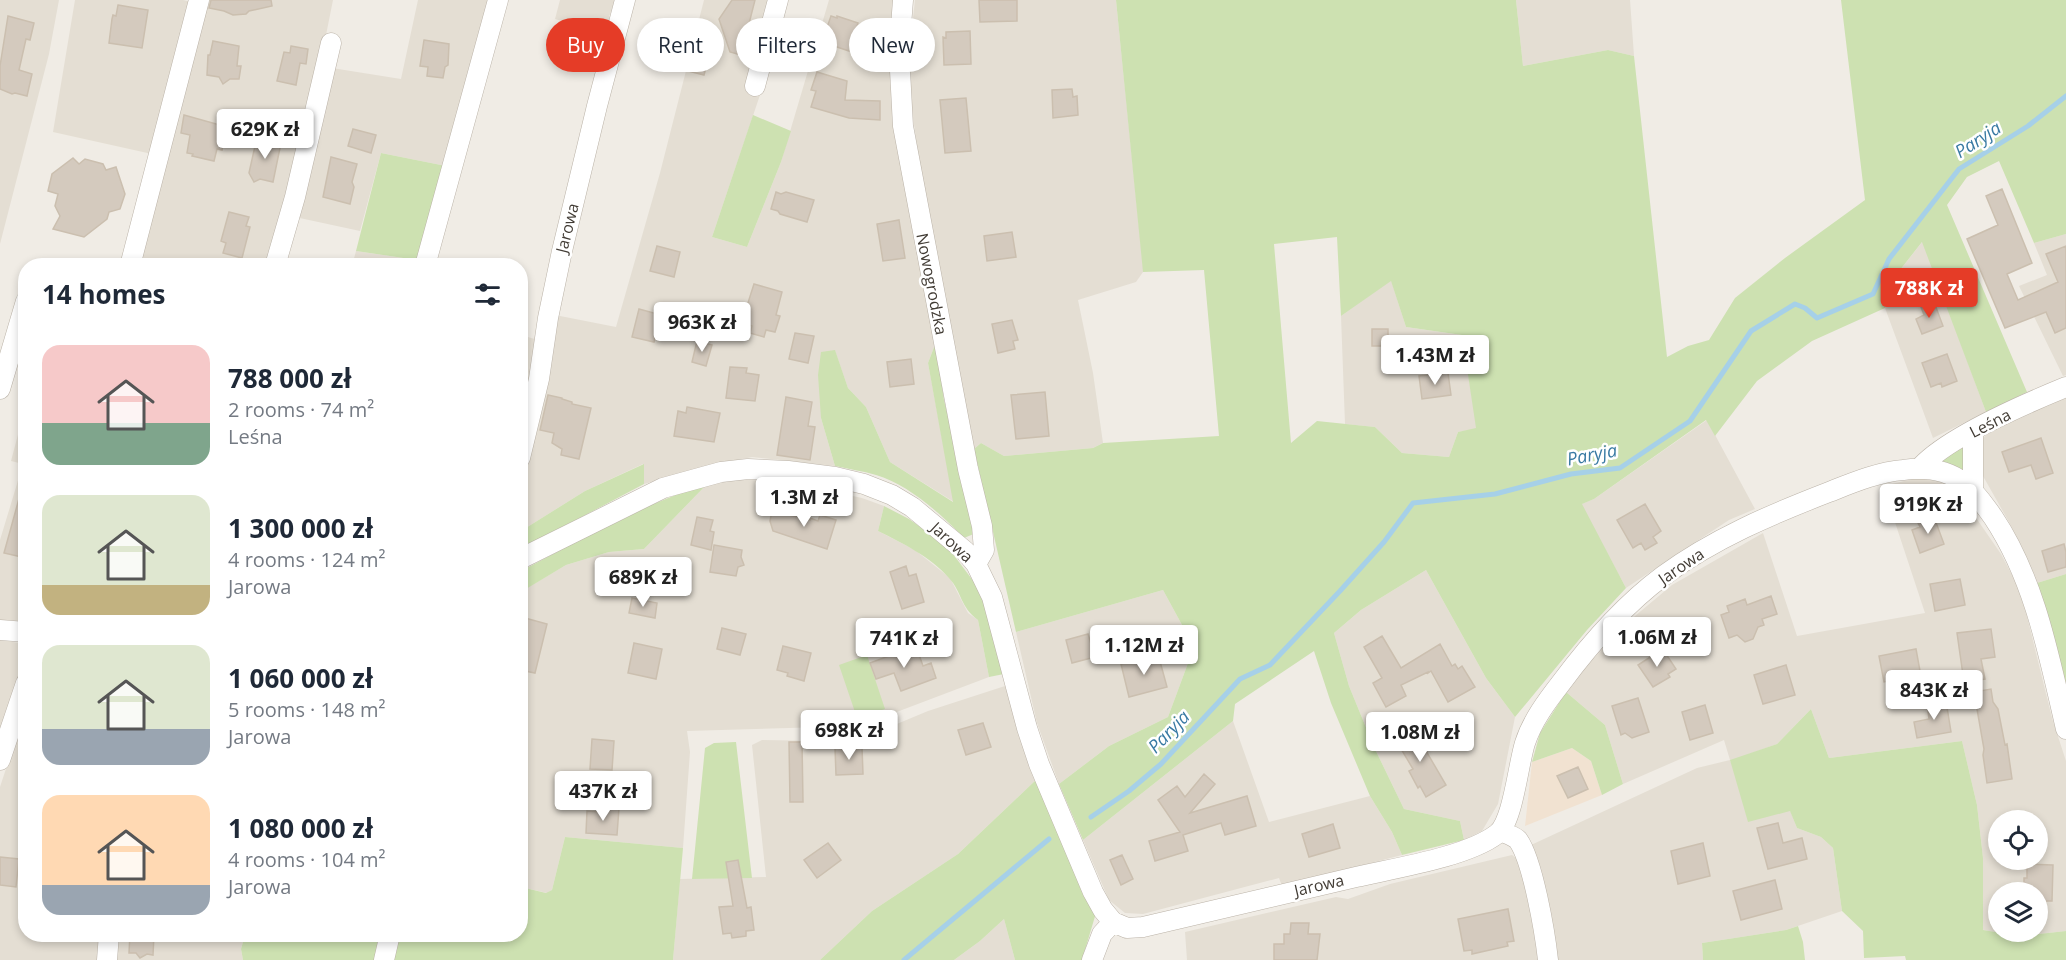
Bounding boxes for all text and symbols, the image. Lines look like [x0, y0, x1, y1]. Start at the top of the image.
chip: Buy [546, 18, 625, 72]
chip: Rent [637, 18, 724, 72]
chip: Filters [736, 18, 837, 72]
chip: New [849, 18, 935, 72]
pin: 629K zł [210, 109, 320, 160]
text: 629K zł [231, 115, 299, 142]
water label: Paryja [1950, 115, 2005, 163]
street label: Jarowa [550, 201, 584, 257]
street label: Nowogrodzka [911, 231, 953, 337]
pin: 788K zł [1874, 268, 1984, 319]
text: 788K zł [1895, 274, 1963, 301]
text: 14 homes [42, 276, 166, 312]
icon: filters [471, 278, 504, 311]
pin: 963K zł [647, 302, 757, 353]
text: 963K zł [668, 308, 736, 335]
pin: 1.43M zł [1373, 335, 1497, 386]
text: 1.43M zł [1395, 341, 1475, 368]
text: 788 000 zł [228, 360, 351, 396]
icon: home [90, 369, 162, 441]
text: 2 rooms · 74 m² [228, 396, 374, 423]
street label: Leśna [1966, 403, 2014, 443]
text: Leśna [228, 423, 283, 450]
water label: Paryja [1565, 437, 1619, 471]
pin: 1.3M zł [749, 477, 859, 528]
text: 1.3M zł [770, 483, 838, 510]
pin: 919K zł [1873, 484, 1983, 535]
text: 919K zł [1894, 490, 1962, 517]
text: 1 300 000 zł [228, 510, 373, 546]
street label: Jarowa [925, 515, 978, 567]
icon: home [90, 519, 162, 591]
street label: Jarowa [1652, 543, 1708, 590]
text: 4 rooms · 124 m² [228, 546, 386, 573]
pin: 689K zł [588, 557, 698, 608]
text: 689K zł [609, 563, 677, 590]
text: Jarowa [228, 573, 291, 600]
pin: 1.06M zł [1595, 617, 1719, 668]
pin: 741K zł [849, 618, 959, 669]
text: 1.06M zł [1617, 623, 1697, 650]
text: 741K zł [870, 624, 938, 651]
pin: 1.12M zł [1082, 625, 1206, 676]
text: 1.12M zł [1104, 631, 1184, 658]
text: 1 060 000 zł [228, 660, 373, 696]
icon: home [90, 669, 162, 741]
pin: 843K zł [1879, 670, 1989, 721]
text: 843K zł [1900, 676, 1968, 703]
text: 5 rooms · 148 m² [228, 696, 386, 723]
water label: Paryja [1142, 705, 1194, 758]
pin: 698K zł [794, 710, 904, 761]
pin: 1.08M zł [1358, 712, 1482, 763]
text: 698K zł [815, 716, 883, 743]
text: 1.08M zł [1380, 718, 1460, 745]
text: Jarowa [228, 723, 291, 750]
pin: 437K zł [548, 771, 658, 822]
text: 437K zł [569, 777, 637, 804]
text: 1 080 000 zł [228, 810, 373, 846]
map controls [1988, 810, 2048, 942]
button: locate [1988, 810, 2048, 870]
icon: home [90, 819, 162, 891]
text: 4 rooms · 104 m² [228, 846, 386, 873]
street label: Jarowa [1290, 869, 1346, 902]
text: Jarowa [228, 873, 291, 900]
button: layers [1988, 882, 2048, 942]

